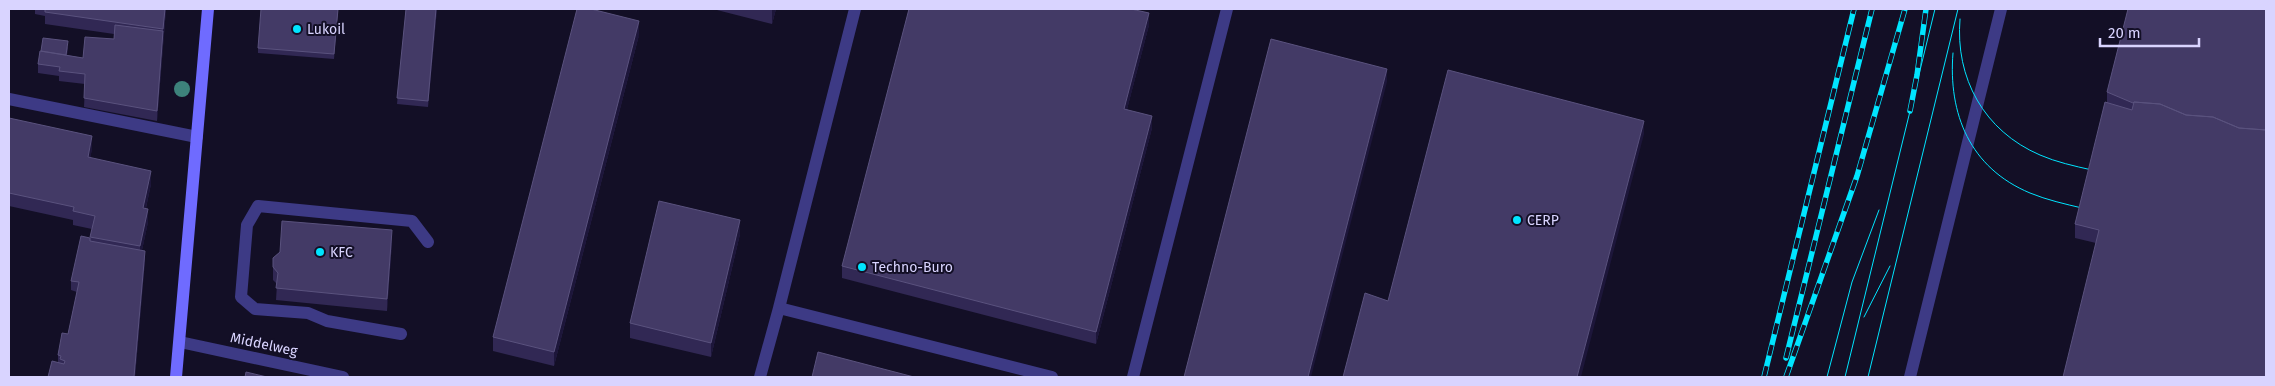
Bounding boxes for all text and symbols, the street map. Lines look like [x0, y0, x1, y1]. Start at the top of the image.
scale bar [2100, 15, 2199, 47]
place label: Lukoil [307, 21, 345, 38]
marker: Lukoil [291, 23, 303, 35]
text: 20 m [2108, 24, 2141, 42]
place label: CERP [1527, 212, 1559, 229]
marker: CERP [1511, 214, 1523, 226]
place label: KFC [330, 244, 353, 261]
marker: KFC [314, 246, 326, 258]
place label: Techno-Buro [872, 259, 953, 276]
marker: Techno-Buro [856, 261, 868, 273]
street label: Middelweg [229, 329, 300, 360]

